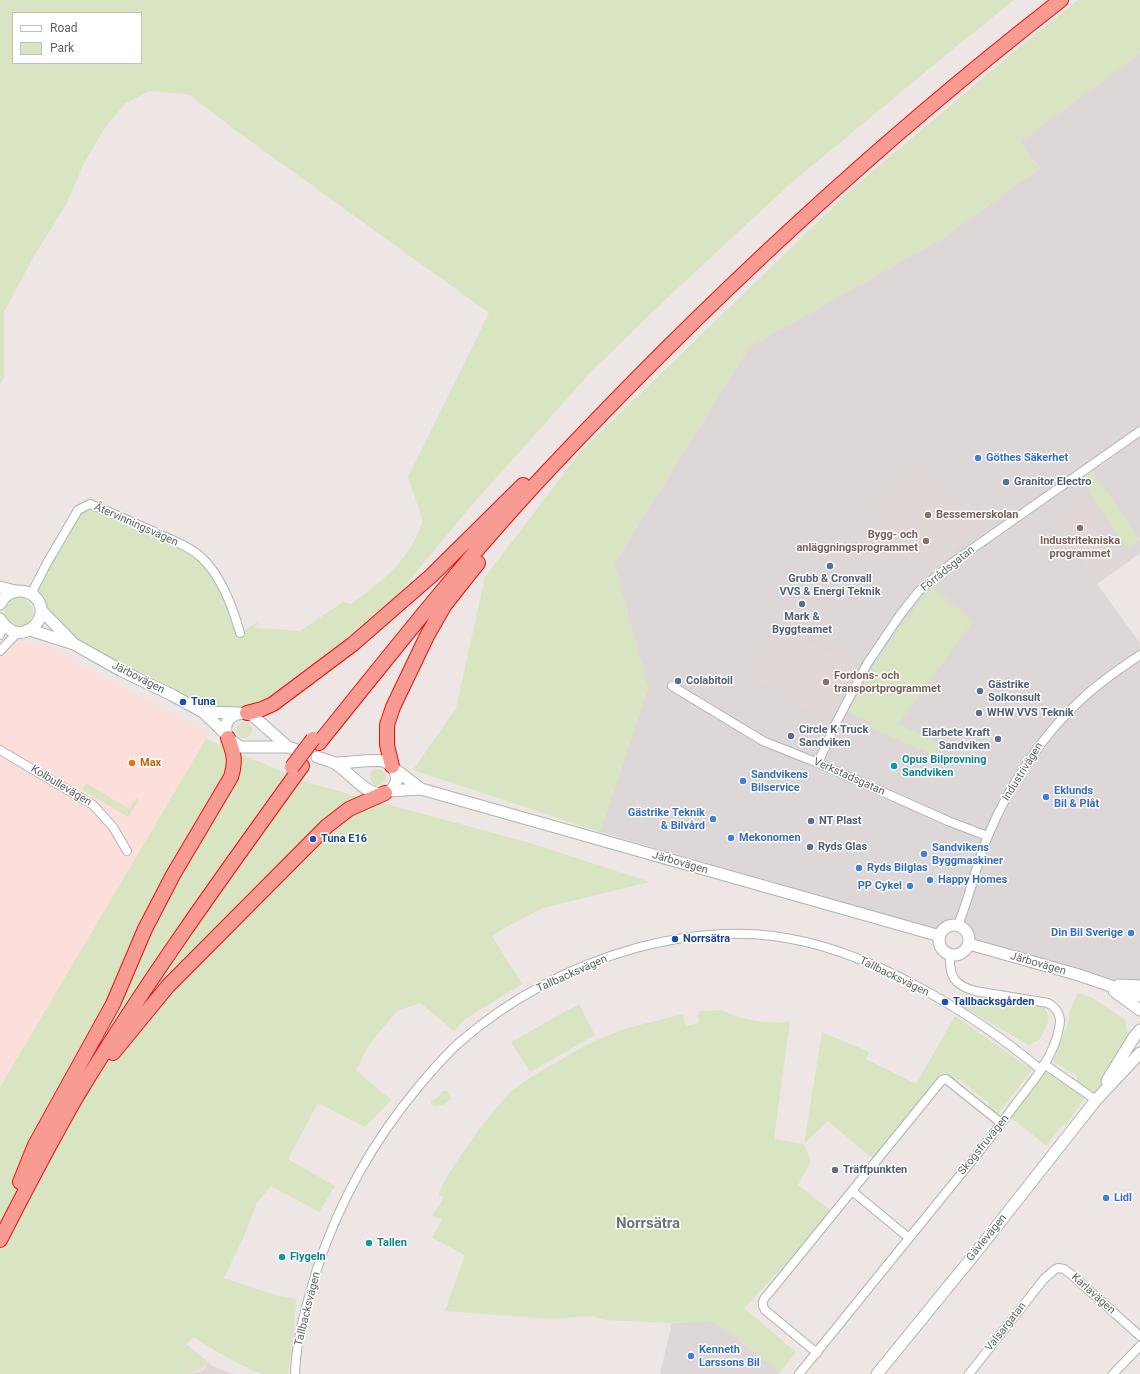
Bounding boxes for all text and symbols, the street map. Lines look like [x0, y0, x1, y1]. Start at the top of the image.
legend [12, 12, 142, 64]
text: Road [50, 21, 78, 35]
text: Park [50, 41, 74, 55]
place label: Göthes Säkerhet [986, 451, 1068, 465]
marker: Göthes Säkerhet [973, 453, 983, 463]
place label: Granitor Electro [1014, 475, 1091, 489]
marker: Granitor Electro [1001, 477, 1011, 487]
street label: Återvinningsvägen [92, 501, 180, 549]
place label: Bessemerskolan [936, 508, 1018, 522]
marker: Bessemerskolan [923, 510, 933, 520]
marker: Industritekniska programmet [1075, 523, 1085, 533]
place label: Bygg- och anläggningsprogrammet [796, 528, 918, 554]
place label: Industritekniska programmet [1040, 534, 1120, 560]
marker: Bygg- och anläggningsprogrammet [921, 536, 931, 546]
street label: Förrådsgatan [919, 543, 977, 595]
marker: Grubb & Cronvall VVS & Energi Teknik [825, 561, 835, 571]
place label: Grubb & Cronvall VVS & Energi Teknik [779, 572, 881, 598]
marker: Mark & Byggteamet [797, 599, 807, 609]
place label: Mark & Byggteamet [772, 610, 832, 636]
street label: Järbovägen [109, 659, 167, 697]
place label: Fordons- och transportprogrammet [834, 669, 941, 695]
place label: Colabitoil [686, 674, 733, 688]
marker: Colabitoil [673, 676, 683, 686]
marker: Fordons- och transportprogrammet [821, 677, 831, 687]
place label: Gästrike Solkonsult [988, 678, 1041, 704]
marker: Gästrike Solkonsult [975, 686, 985, 696]
place label: Tuna [191, 695, 216, 709]
marker: Tuna [178, 697, 188, 707]
place label: WHW VVS Teknik [987, 706, 1074, 720]
marker: WHW VVS Teknik [974, 708, 984, 718]
place label: Circle K Truck Sandviken [799, 723, 868, 749]
place label: Elarbete Kraft Sandviken [922, 726, 990, 752]
marker: Circle K Truck Sandviken [786, 731, 796, 741]
marker: Elarbete Kraft Sandviken [993, 734, 1003, 744]
street label: Industrivägen [1000, 740, 1046, 804]
place label: Opus Bilprovning Sandviken [902, 753, 986, 779]
street label: Verkstadsgatan [811, 755, 887, 799]
place label: Max [140, 756, 161, 770]
marker: Max [127, 758, 137, 768]
marker: Opus Bilprovning Sandviken [889, 761, 899, 771]
street label: Kolbullevägen [28, 763, 94, 809]
place label: Sandvikens Bilservice [751, 768, 808, 794]
marker: Sandvikens Bilservice [738, 776, 748, 786]
place label: Eklunds Bil & Plåt [1054, 784, 1099, 810]
marker: Eklunds Bil & Plåt [1041, 792, 1051, 802]
place label: Gästrike Teknik & Bilvård [628, 806, 705, 832]
marker: Gästrike Teknik & Bilvård [708, 814, 718, 824]
place label: NT Plast [819, 814, 861, 828]
marker: NT Plast [806, 816, 816, 826]
place label: Mekonomen [739, 831, 801, 845]
place label: Tuna E16 [321, 832, 367, 846]
marker: Mekonomen [726, 833, 736, 843]
marker: Tuna E16 [308, 834, 318, 844]
place label: Ryds Glas [818, 840, 867, 854]
place label: Sandvikens Byggmaskiner [932, 841, 1003, 867]
marker: Ryds Glas [805, 842, 815, 852]
street label: Järbovägen [651, 849, 709, 877]
marker: Sandvikens Byggmaskiner [919, 849, 929, 859]
place label: Ryds Bilglas [867, 861, 928, 875]
marker: Ryds Bilglas [854, 863, 864, 873]
place label: Happy Homes [938, 873, 1007, 887]
marker: Happy Homes [925, 875, 935, 885]
place label: PP Cykel [858, 879, 902, 893]
marker: PP Cykel [905, 881, 915, 891]
place label: Din Bil Sverige [1051, 926, 1123, 940]
marker: Din Bil Sverige [1126, 928, 1136, 938]
place label: Norrsätra [683, 932, 730, 946]
marker: Norrsätra [670, 934, 680, 944]
street label: Järbovägen [1009, 950, 1067, 978]
street label: Tallbacksvägen [535, 953, 609, 995]
street label: Tallbacksvägen [857, 954, 931, 1000]
place label: Tallbacksgården [953, 995, 1034, 1009]
marker: Tallbacksgården [940, 997, 950, 1007]
street label: Skogsfruvägen [956, 1112, 1012, 1178]
place label: Träffpunkten [843, 1163, 907, 1177]
marker: Träffpunkten [830, 1165, 840, 1175]
place label: Lidl [1114, 1191, 1132, 1205]
marker: Lidl [1101, 1193, 1111, 1203]
street label: Gävlevägen [964, 1212, 1010, 1264]
district label: Norrsätra [616, 1215, 680, 1233]
place label: Tallen [377, 1236, 407, 1250]
marker: Tallen [364, 1238, 374, 1248]
place label: Flygeln [290, 1250, 326, 1264]
marker: Flygeln [277, 1252, 287, 1262]
street label: Tallbacksvägen [292, 1271, 324, 1347]
street label: Karlavägen [1068, 1271, 1118, 1317]
street label: Valsargatan [983, 1300, 1029, 1354]
place label: Kenneth Larssons Bil [699, 1343, 760, 1369]
marker: Kenneth Larssons Bil [686, 1351, 696, 1361]

